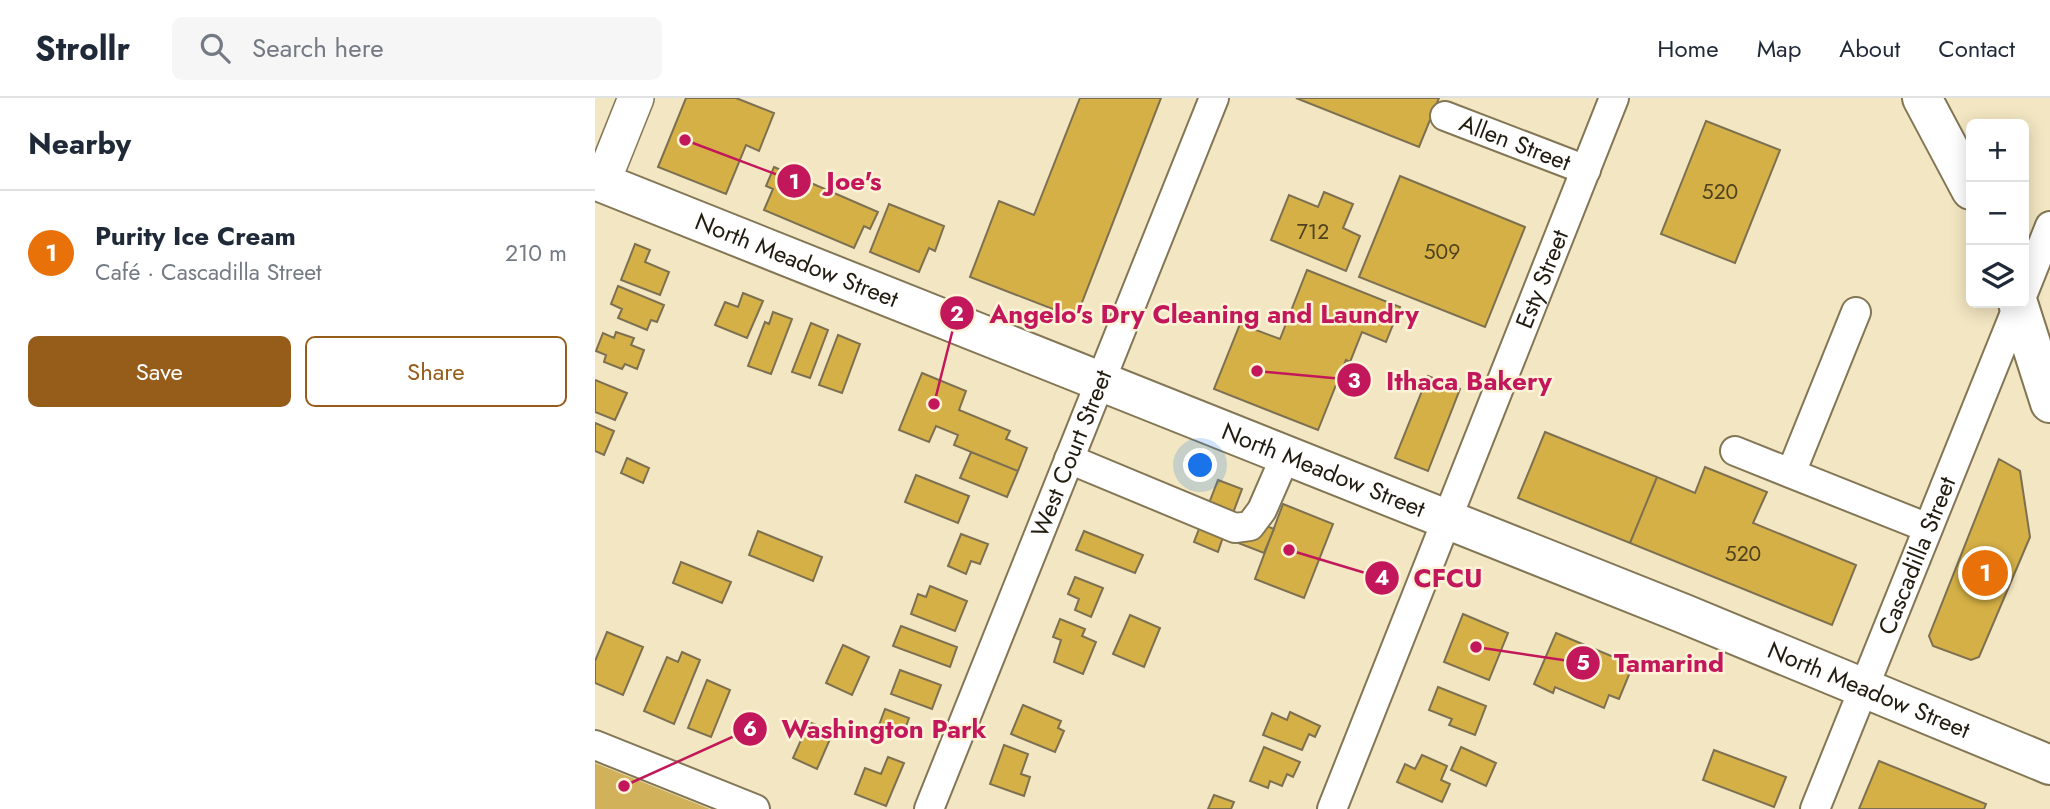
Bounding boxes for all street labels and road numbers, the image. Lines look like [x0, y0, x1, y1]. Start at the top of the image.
street label: Allen Street [1455, 105, 1576, 180]
street label: North Meadow Street [690, 204, 904, 316]
street label: Esty Street [1506, 224, 1577, 334]
street label: West Court Street [1022, 364, 1120, 542]
street label: North Meadow Street [1217, 413, 1431, 526]
street label: Cascadilla Street [1869, 471, 1964, 640]
street label: North Meadow Street [1762, 632, 1976, 747]

